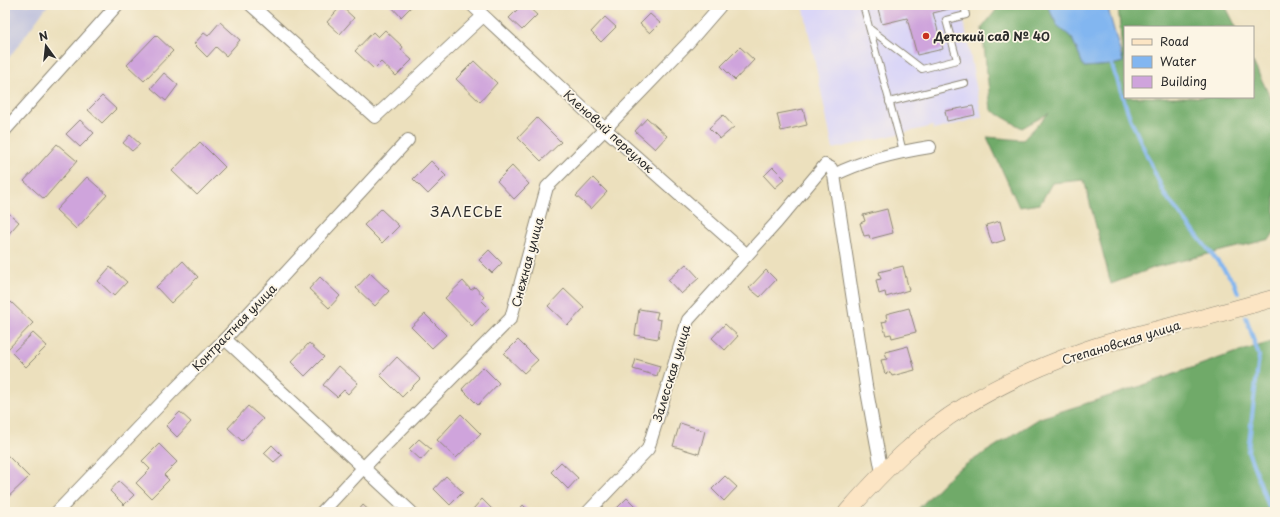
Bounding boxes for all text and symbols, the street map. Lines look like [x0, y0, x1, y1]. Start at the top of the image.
north arrow [26, 26, 66, 66]
text: N [37, 26, 50, 45]
legend [1124, 26, 1254, 98]
place label: Детский сад № 40 [933, 27, 1050, 45]
marker: Детский сад № 40 [921, 31, 931, 41]
text: Road [1160, 32, 1189, 50]
text: Water [1160, 52, 1197, 70]
text: Building [1160, 72, 1207, 90]
street label: Кленовый переулок [560, 85, 659, 177]
district label: ЗАЛЕСЬЕ [430, 201, 504, 222]
street label: Снежная улица [506, 215, 548, 309]
street label: Контрастная улица [188, 279, 281, 375]
street label: Степановская улица [1060, 315, 1183, 369]
street label: Залесская улица [647, 322, 694, 425]

